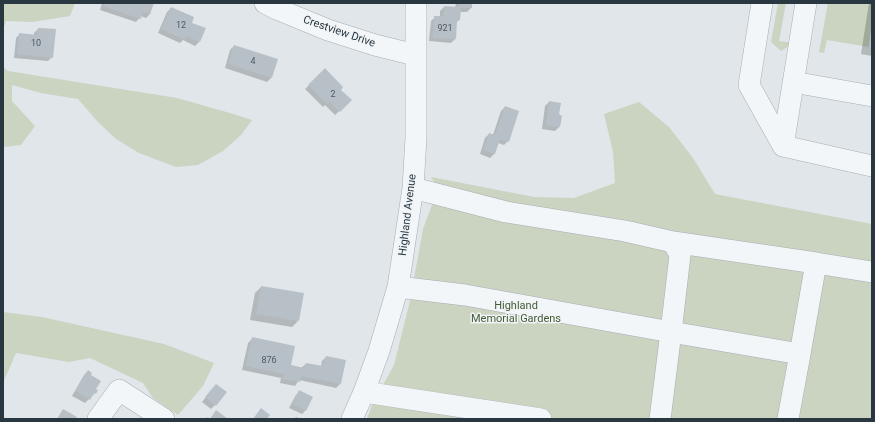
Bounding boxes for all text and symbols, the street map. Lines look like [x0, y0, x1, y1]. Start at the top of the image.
street label: Crestview Drive [301, 13, 377, 51]
house number: 12 [176, 21, 186, 31]
house number: 921 [437, 24, 453, 34]
house number: 10 [31, 39, 41, 49]
house number: 4 [250, 57, 256, 67]
house number: 2 [330, 90, 336, 100]
street label: Highland Avenue [396, 173, 420, 257]
park label: Highland Memorial Gardens [471, 299, 561, 325]
house number: 876 [261, 356, 277, 366]

